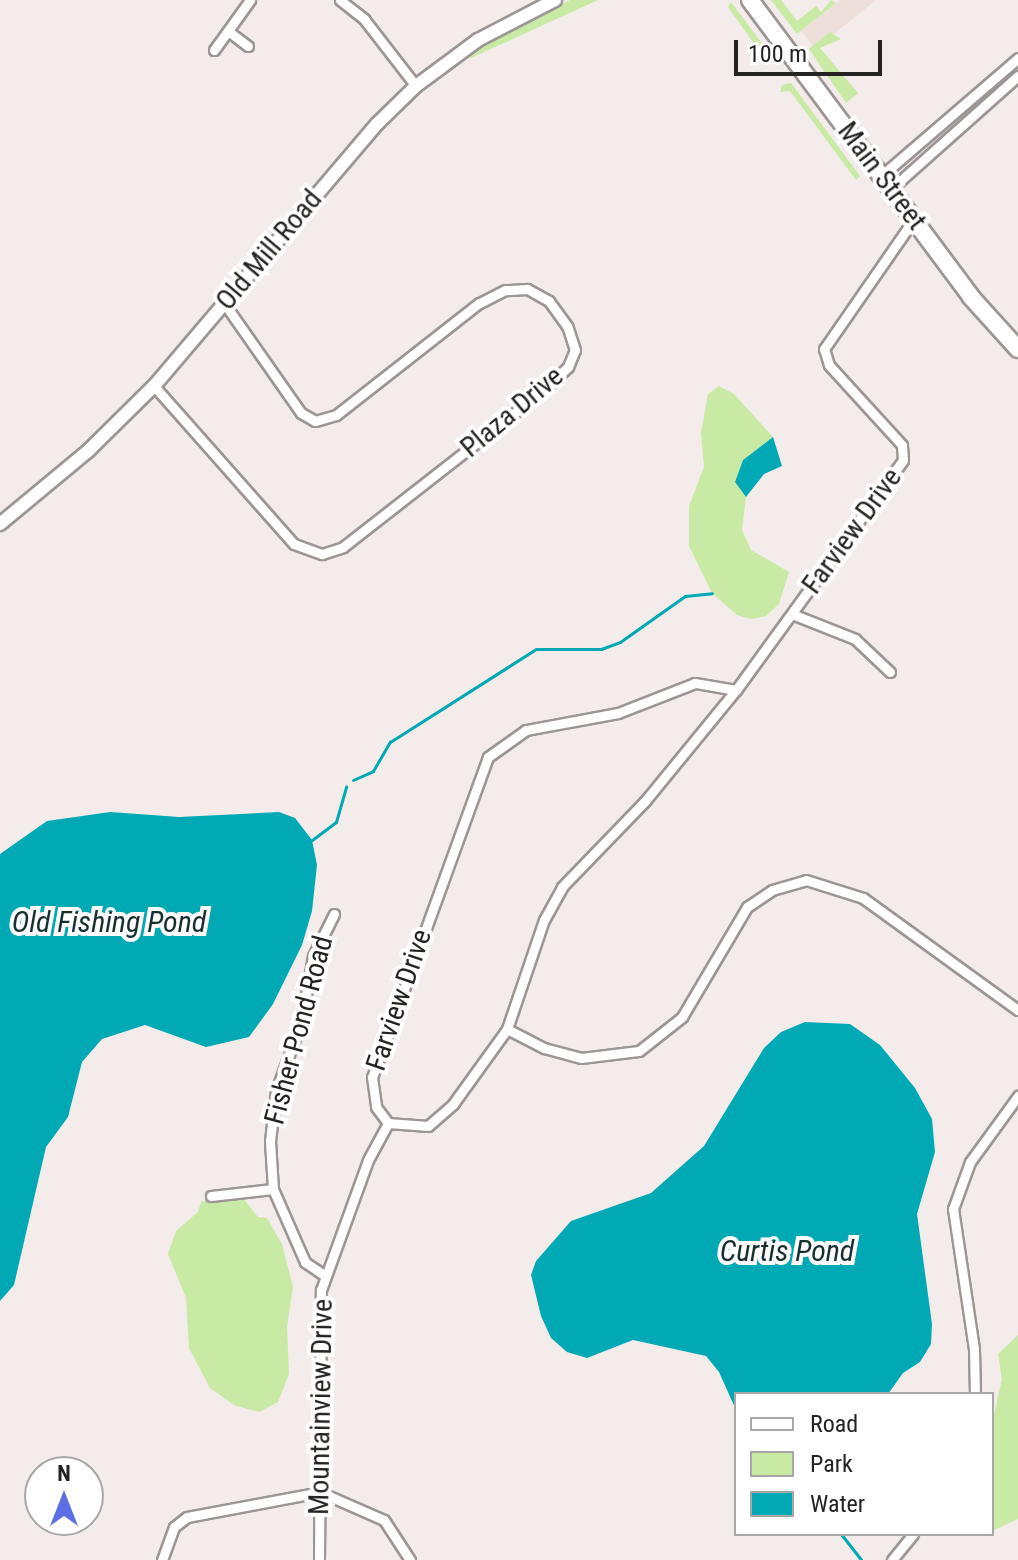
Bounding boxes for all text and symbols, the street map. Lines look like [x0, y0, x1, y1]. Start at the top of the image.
scale bar [738, 24, 886, 74]
text: 100 m [748, 40, 807, 68]
street label: Main Street [830, 115, 934, 237]
street label: Old Mill Road [209, 183, 329, 317]
street label: Plaza Drive [454, 359, 570, 465]
street label: Farview Drive [795, 462, 909, 600]
water label: Old Fishing Pond [12, 904, 206, 940]
street label: Farview Drive [359, 925, 439, 1075]
street label: Fisher Pond Road [258, 932, 340, 1128]
water label: Curtis Pond [720, 1233, 854, 1269]
street label: Mountainview Drive [302, 1299, 340, 1515]
legend [734, 1392, 994, 1536]
text: Road [810, 1410, 858, 1438]
text: Park [810, 1450, 853, 1478]
north arrow [24, 1456, 104, 1536]
text: N [57, 1461, 71, 1486]
text: Water [810, 1490, 865, 1518]

